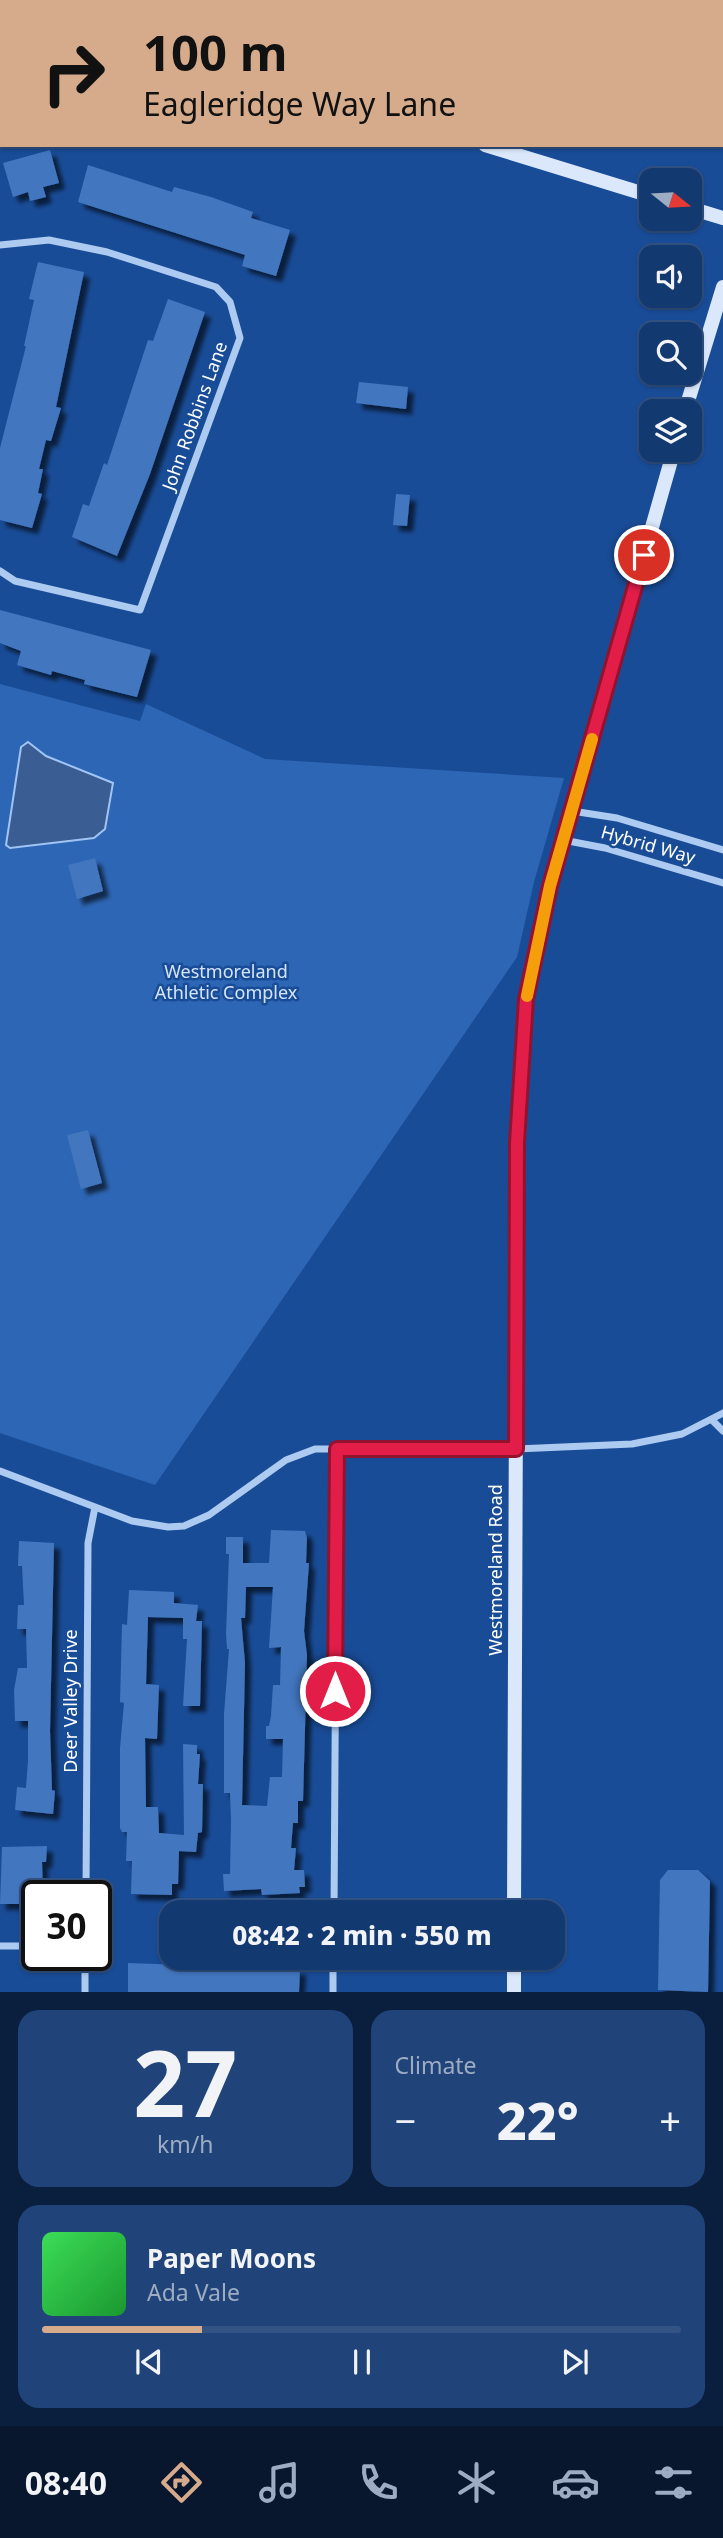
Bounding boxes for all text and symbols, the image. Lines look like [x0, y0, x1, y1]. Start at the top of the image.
text: 100 m [143, 19, 288, 85]
icon: right [28, 28, 119, 119]
text: Eagleridge Way Lane [143, 82, 456, 125]
north arrow [639, 168, 702, 231]
map controls [639, 168, 702, 462]
button: sound [639, 245, 702, 308]
button: search [639, 322, 702, 385]
street label: John Robbins Lane [155, 338, 232, 495]
button: layers [639, 399, 702, 462]
pin [614, 525, 674, 585]
icon: arrive [625, 536, 663, 574]
street label: Hybrid Way [598, 819, 699, 869]
park label: Westmoreland Athletic Complex [155, 959, 298, 1004]
street label: Westmoreland Road [483, 1484, 507, 1656]
street label: Deer Valley Drive [58, 1629, 82, 1773]
position arrow [298, 1654, 372, 1728]
speed limit sign: 30 [21, 1880, 112, 1971]
text: 08:42 · 2 min · 550 m [232, 1917, 492, 1953]
text: 27 [133, 2020, 237, 2144]
text: Climate [395, 2049, 477, 2081]
text: 22° [497, 2084, 579, 2155]
text: − [395, 2094, 416, 2146]
text: + [659, 2094, 681, 2146]
text: km/h [157, 2128, 214, 2160]
text: Paper Moons [147, 2240, 316, 2276]
text: Ada Vale [147, 2276, 240, 2308]
icon: previous [130, 2343, 168, 2381]
icon: pause [343, 2343, 381, 2381]
icon: next [556, 2343, 594, 2381]
icon: directions [157, 2458, 206, 2507]
icon: music [255, 2458, 304, 2507]
icon: phone [354, 2458, 403, 2507]
icon: climate [452, 2458, 501, 2507]
icon: car [551, 2458, 600, 2507]
icon: filters [649, 2458, 698, 2507]
text: 08:40 [25, 2461, 107, 2504]

